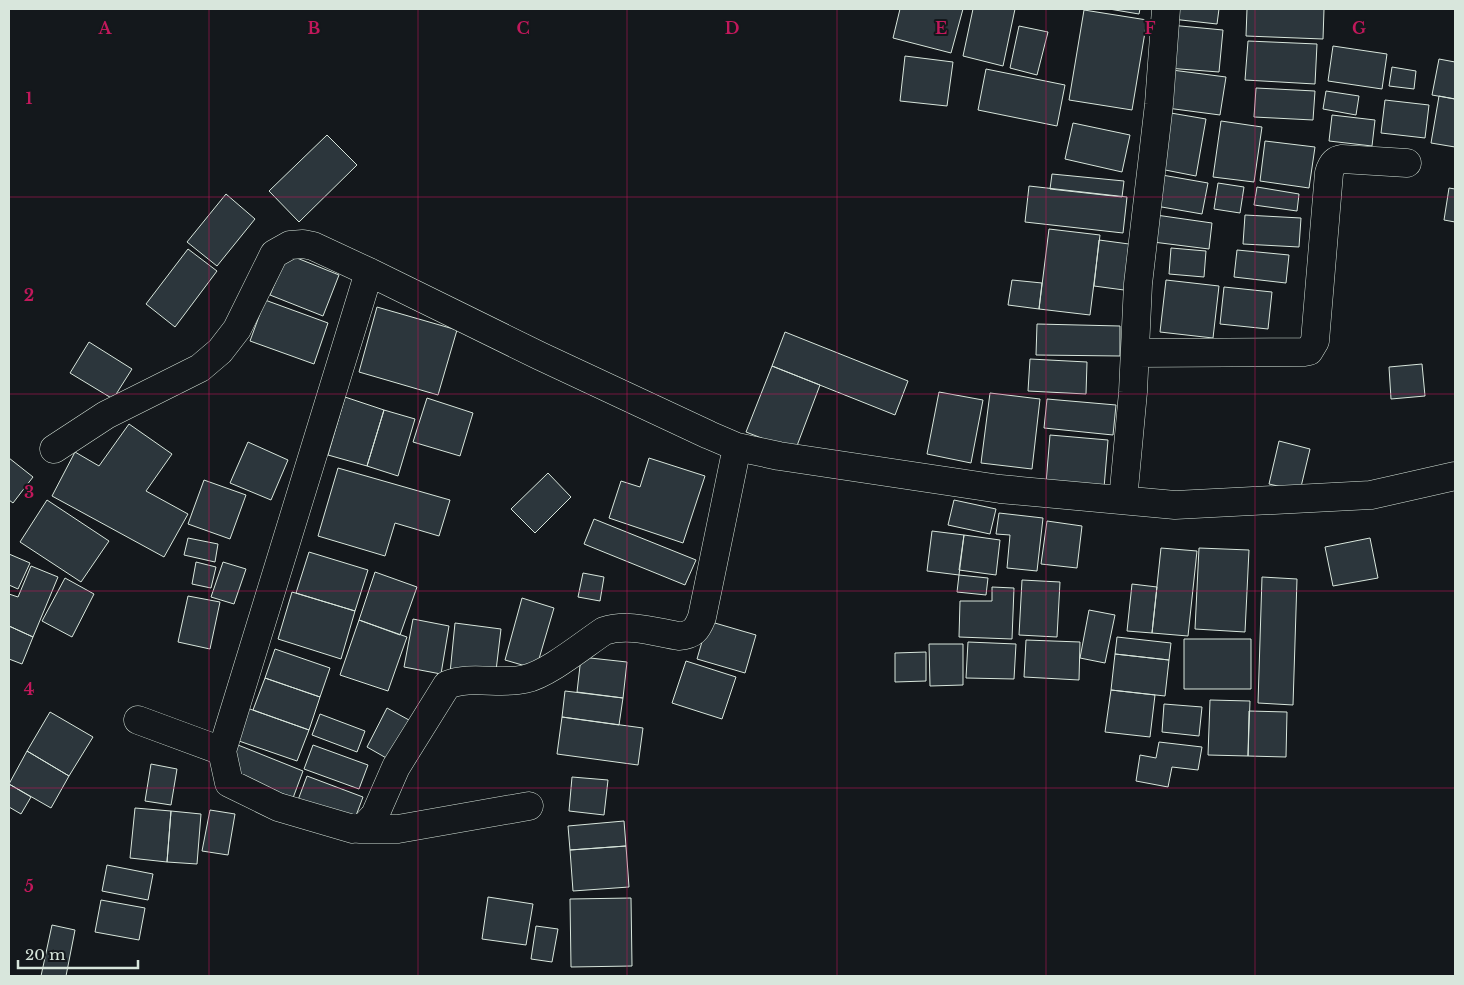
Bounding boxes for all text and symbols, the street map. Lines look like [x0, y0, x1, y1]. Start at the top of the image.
text: A [98, 18, 113, 38]
text: B [308, 18, 321, 38]
text: C [516, 18, 530, 38]
text: D [725, 18, 739, 38]
text: E [935, 18, 947, 38]
text: F [1144, 18, 1156, 38]
text: G [1352, 18, 1366, 38]
text: 1 [26, 88, 33, 108]
text: 2 [24, 285, 34, 305]
text: 3 [24, 482, 34, 502]
text: 4 [24, 679, 34, 699]
text: 5 [24, 876, 34, 896]
scale bar [18, 938, 138, 970]
text: 20 m [25, 945, 65, 964]

